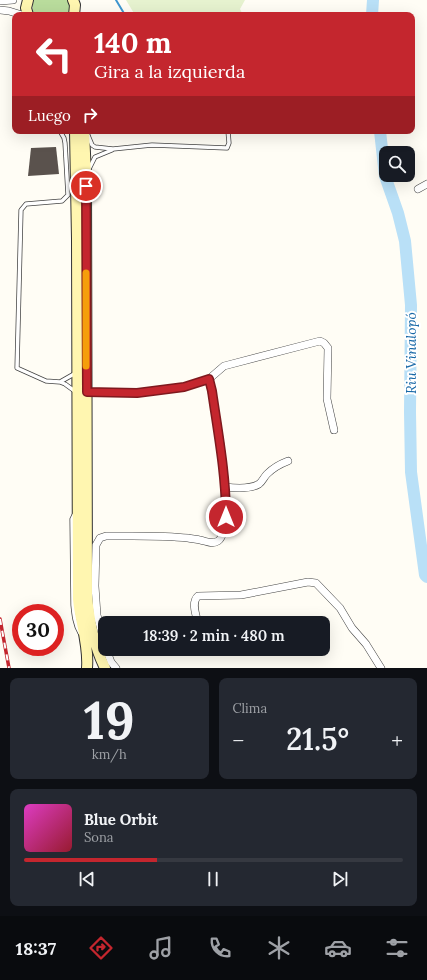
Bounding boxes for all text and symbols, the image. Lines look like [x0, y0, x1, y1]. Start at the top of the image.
text: 140 m [94, 25, 172, 61]
icon: left [28, 28, 80, 80]
text: Gira a la izquierda [94, 60, 245, 83]
icon: right [79, 104, 101, 126]
text: Luego [28, 106, 71, 125]
map controls [379, 146, 415, 182]
button: search [379, 146, 415, 182]
pin [69, 169, 103, 203]
icon: arrive [75, 175, 97, 197]
water label: Riu Vinalopó [402, 312, 420, 394]
position arrow [205, 496, 247, 538]
speed limit sign: 30 [12, 604, 64, 656]
text: 18:39 · 2 min · 480 m [143, 626, 285, 645]
text: 19 [84, 687, 135, 753]
text: Clima [233, 700, 267, 717]
text: 21.5° [286, 720, 349, 758]
text: − [233, 726, 244, 754]
text: + [391, 726, 403, 754]
text: km/h [92, 746, 127, 763]
text: Blue Orbit [84, 810, 158, 829]
text: Sona [84, 829, 114, 846]
icon: previous [76, 868, 98, 890]
icon: pause [202, 868, 224, 890]
icon: next [329, 868, 351, 890]
icon: directions [87, 934, 115, 962]
icon: music [147, 934, 175, 962]
icon: phone [206, 934, 234, 962]
icon: climate [265, 934, 293, 962]
icon: car [324, 934, 352, 962]
icon: filters [383, 934, 411, 962]
text: 18:37 [16, 937, 56, 960]

